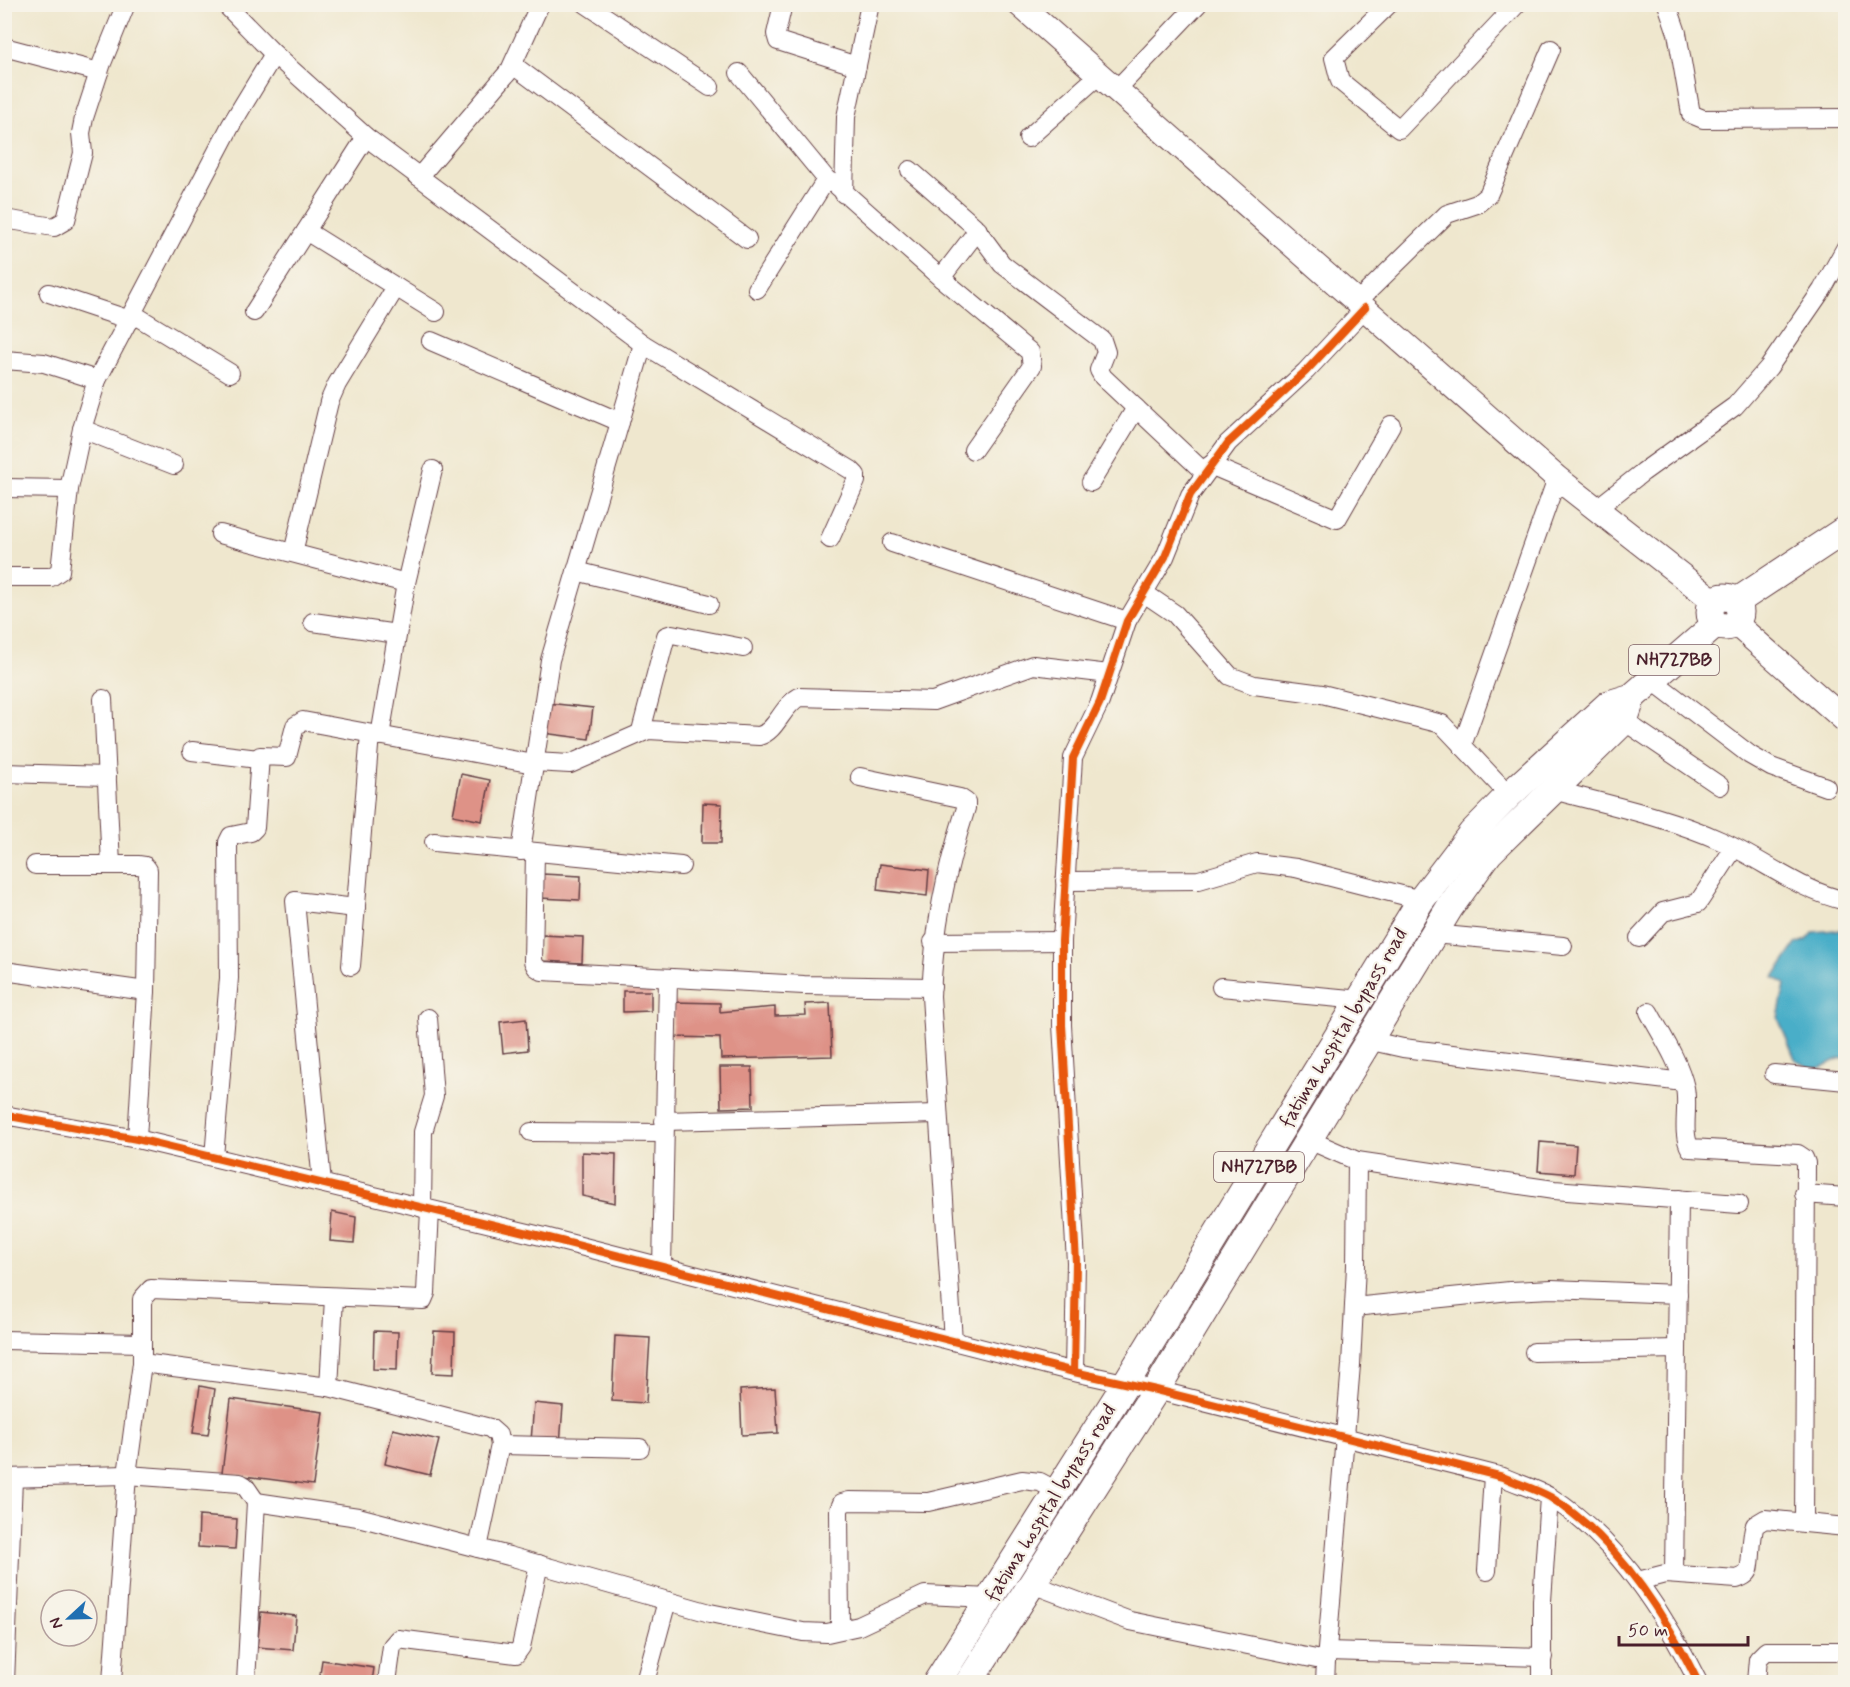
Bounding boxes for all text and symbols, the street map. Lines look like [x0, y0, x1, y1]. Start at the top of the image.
road number: NH727BB [1629, 645, 1719, 675]
street label: fatima hospital bypass road [1274, 923, 1414, 1133]
road number: NH727BB [1214, 1152, 1304, 1182]
street label: fatima hospital bypass road [979, 1399, 1123, 1607]
north arrow [39, 1588, 99, 1648]
scale bar [1619, 1609, 1748, 1647]
text: N [45, 1614, 68, 1632]
text: 50 m [1628, 1619, 1668, 1643]

